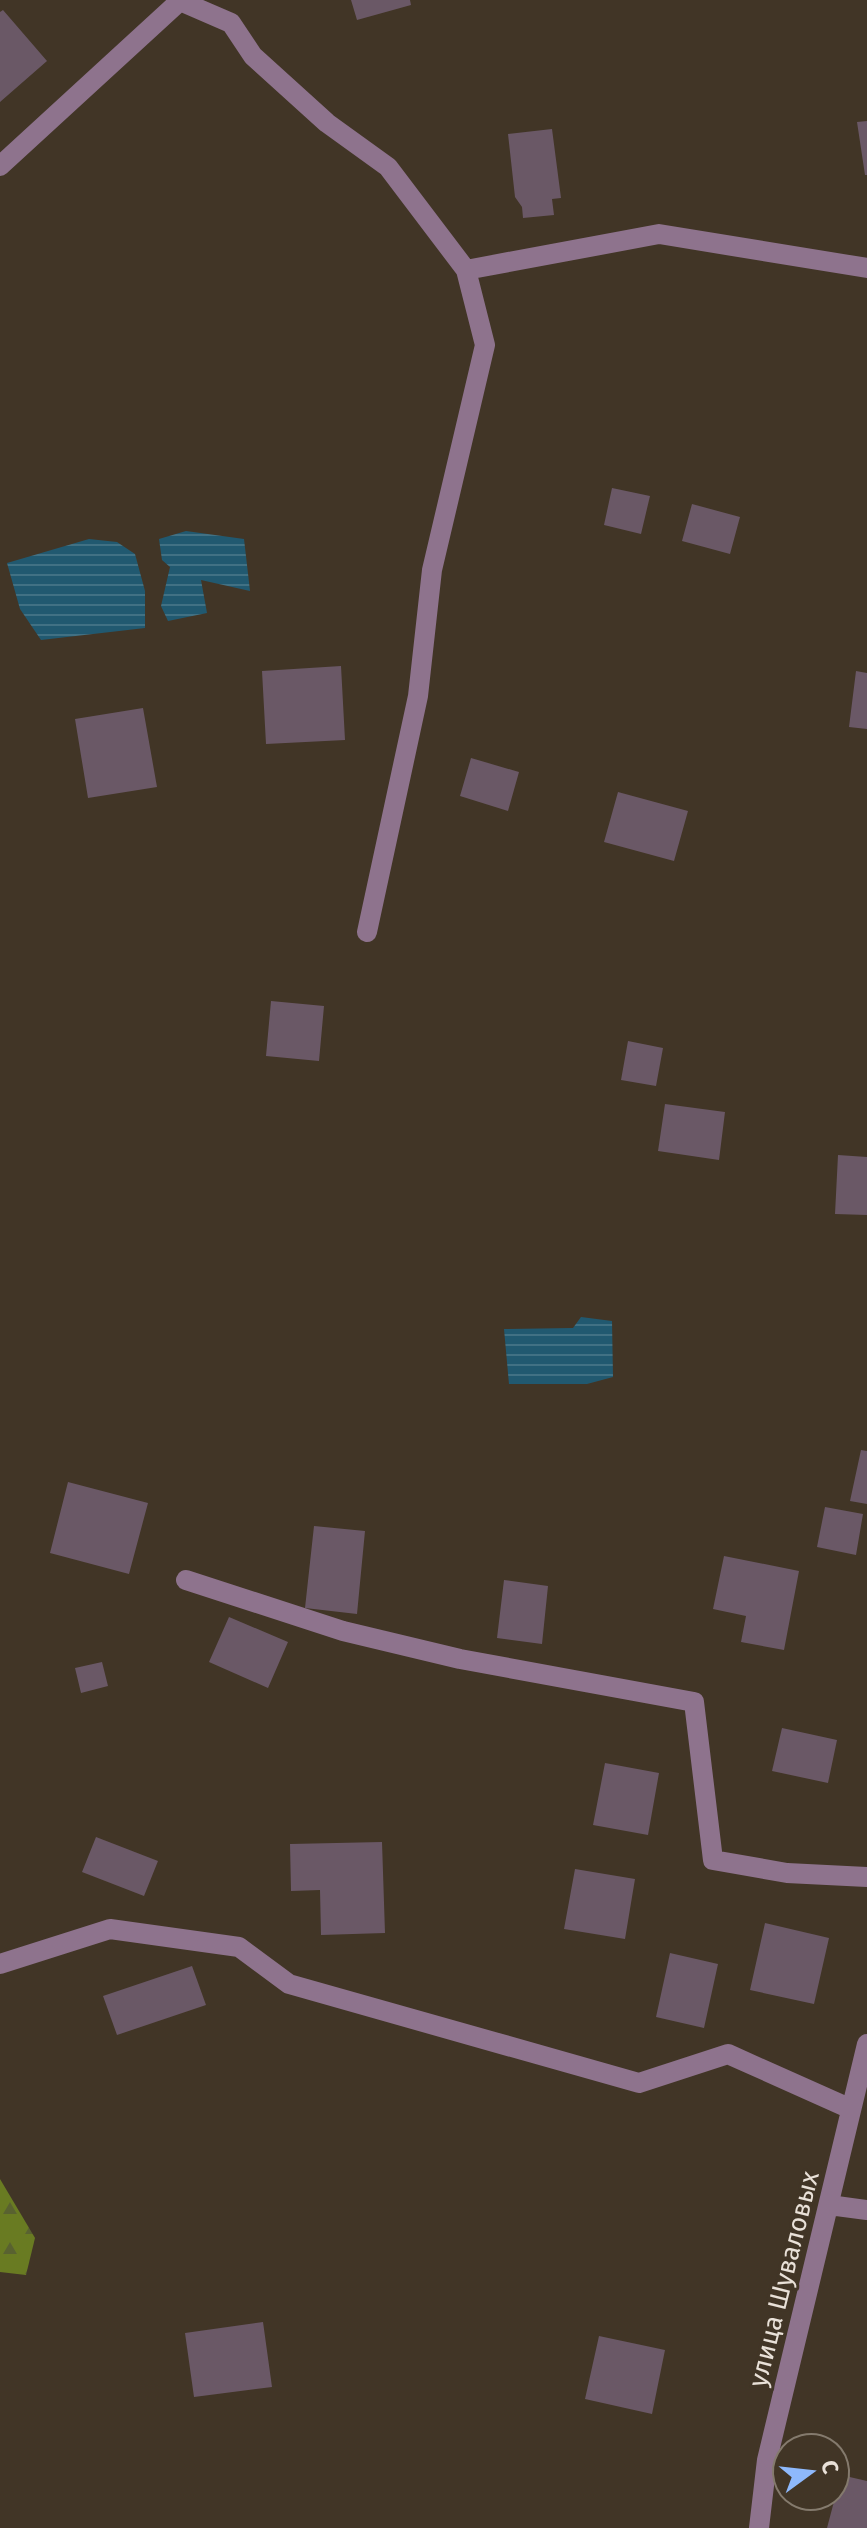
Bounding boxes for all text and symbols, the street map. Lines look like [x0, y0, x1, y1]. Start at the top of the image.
street label: улица Шуваловых [742, 2168, 826, 2390]
north arrow [771, 2432, 851, 2512]
text: С [815, 2457, 845, 2477]

